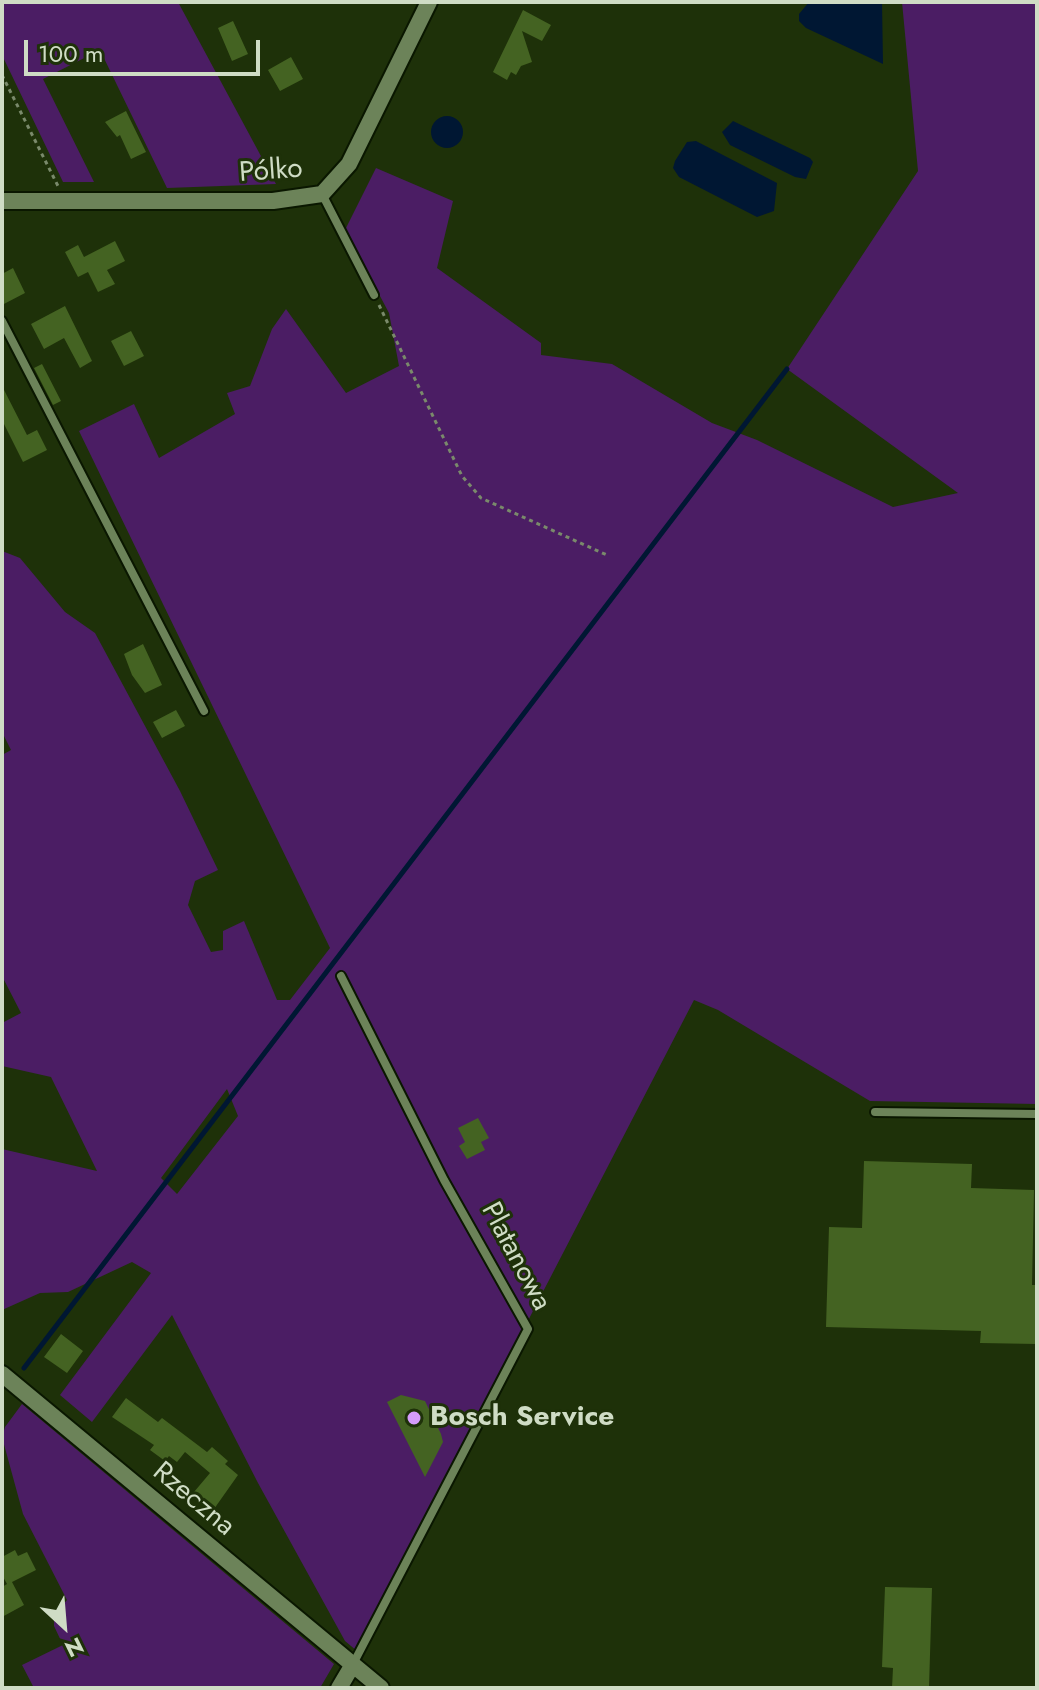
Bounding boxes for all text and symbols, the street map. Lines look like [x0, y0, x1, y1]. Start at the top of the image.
scale bar [28, 24, 264, 74]
text: 100 m [38, 36, 104, 71]
street label: Pólko [238, 153, 304, 191]
street label: Platanowa [473, 1197, 557, 1317]
place label: Bosch Service [430, 1401, 614, 1435]
marker: Bosch Service [405, 1409, 423, 1427]
street label: Rzeczna [145, 1456, 241, 1544]
north arrow [24, 1586, 104, 1666]
text: N [60, 1629, 89, 1666]

